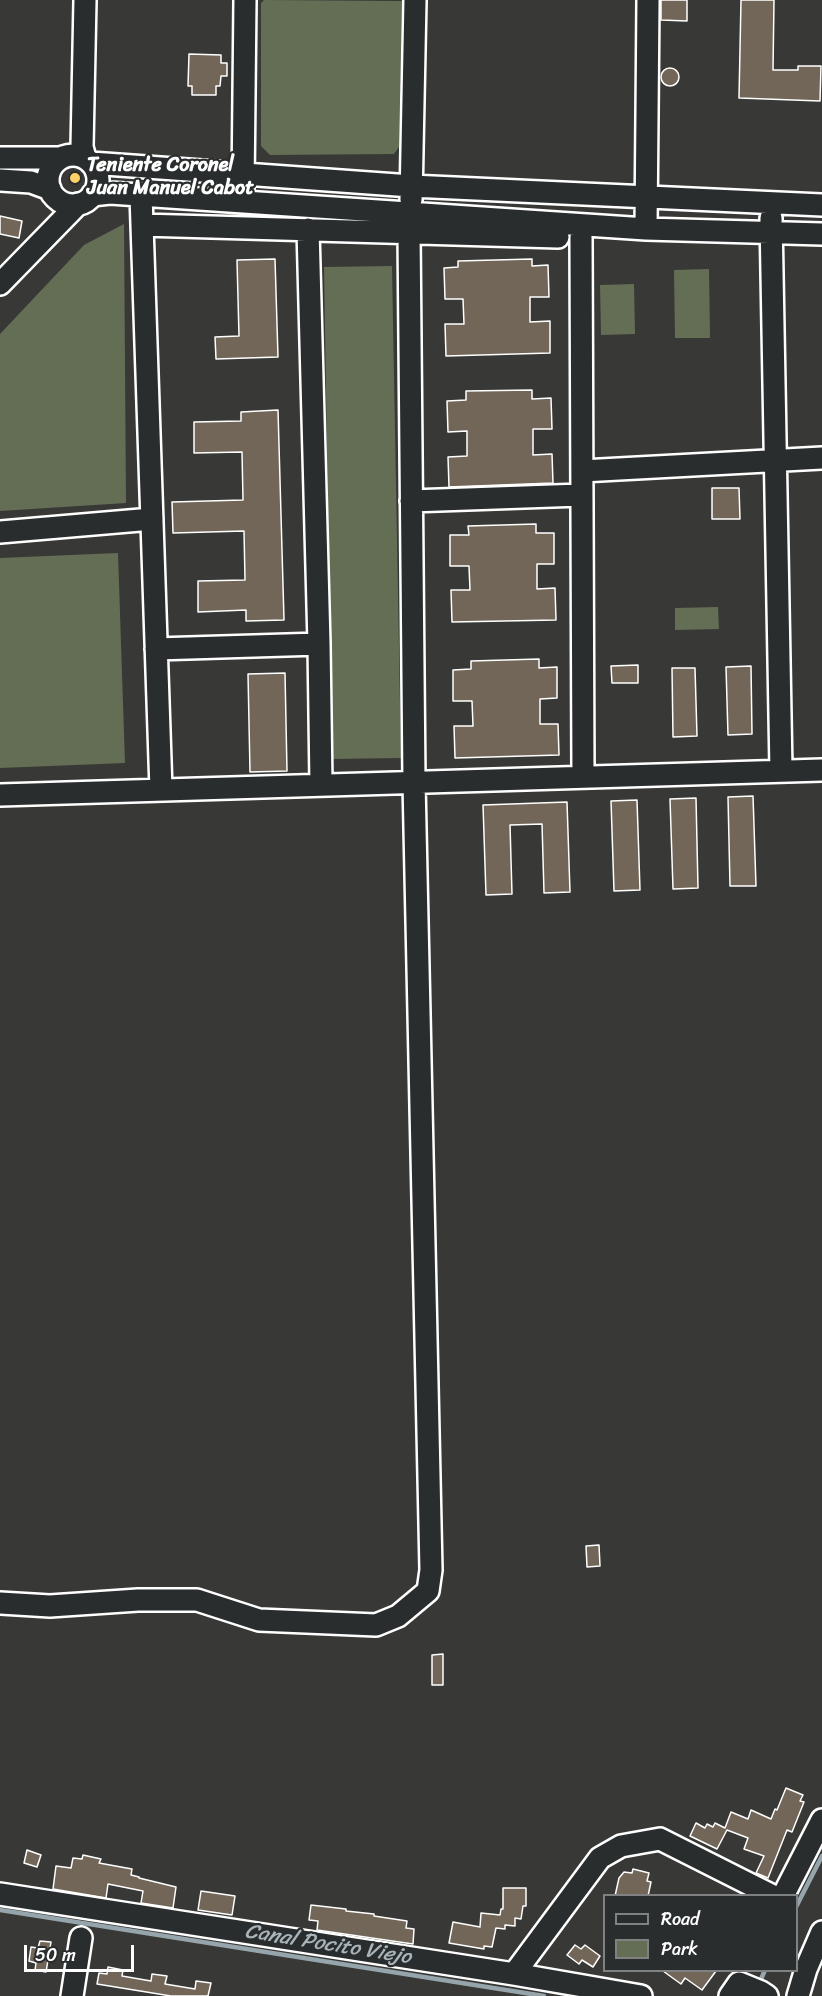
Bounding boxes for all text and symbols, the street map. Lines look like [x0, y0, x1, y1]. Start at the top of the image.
place label: Teniente Coronel Juan Manuel Cabot [87, 154, 254, 201]
marker: Teniente Coronel Juan Manuel Cabot [68, 171, 82, 185]
legend [603, 1894, 798, 1972]
text: Road [661, 1903, 700, 1935]
water label: Canal Pocito Viejo [243, 1919, 413, 1971]
scale bar [27, 1933, 136, 1971]
text: Park [661, 1933, 698, 1965]
text: 50 m [35, 1939, 76, 1971]

